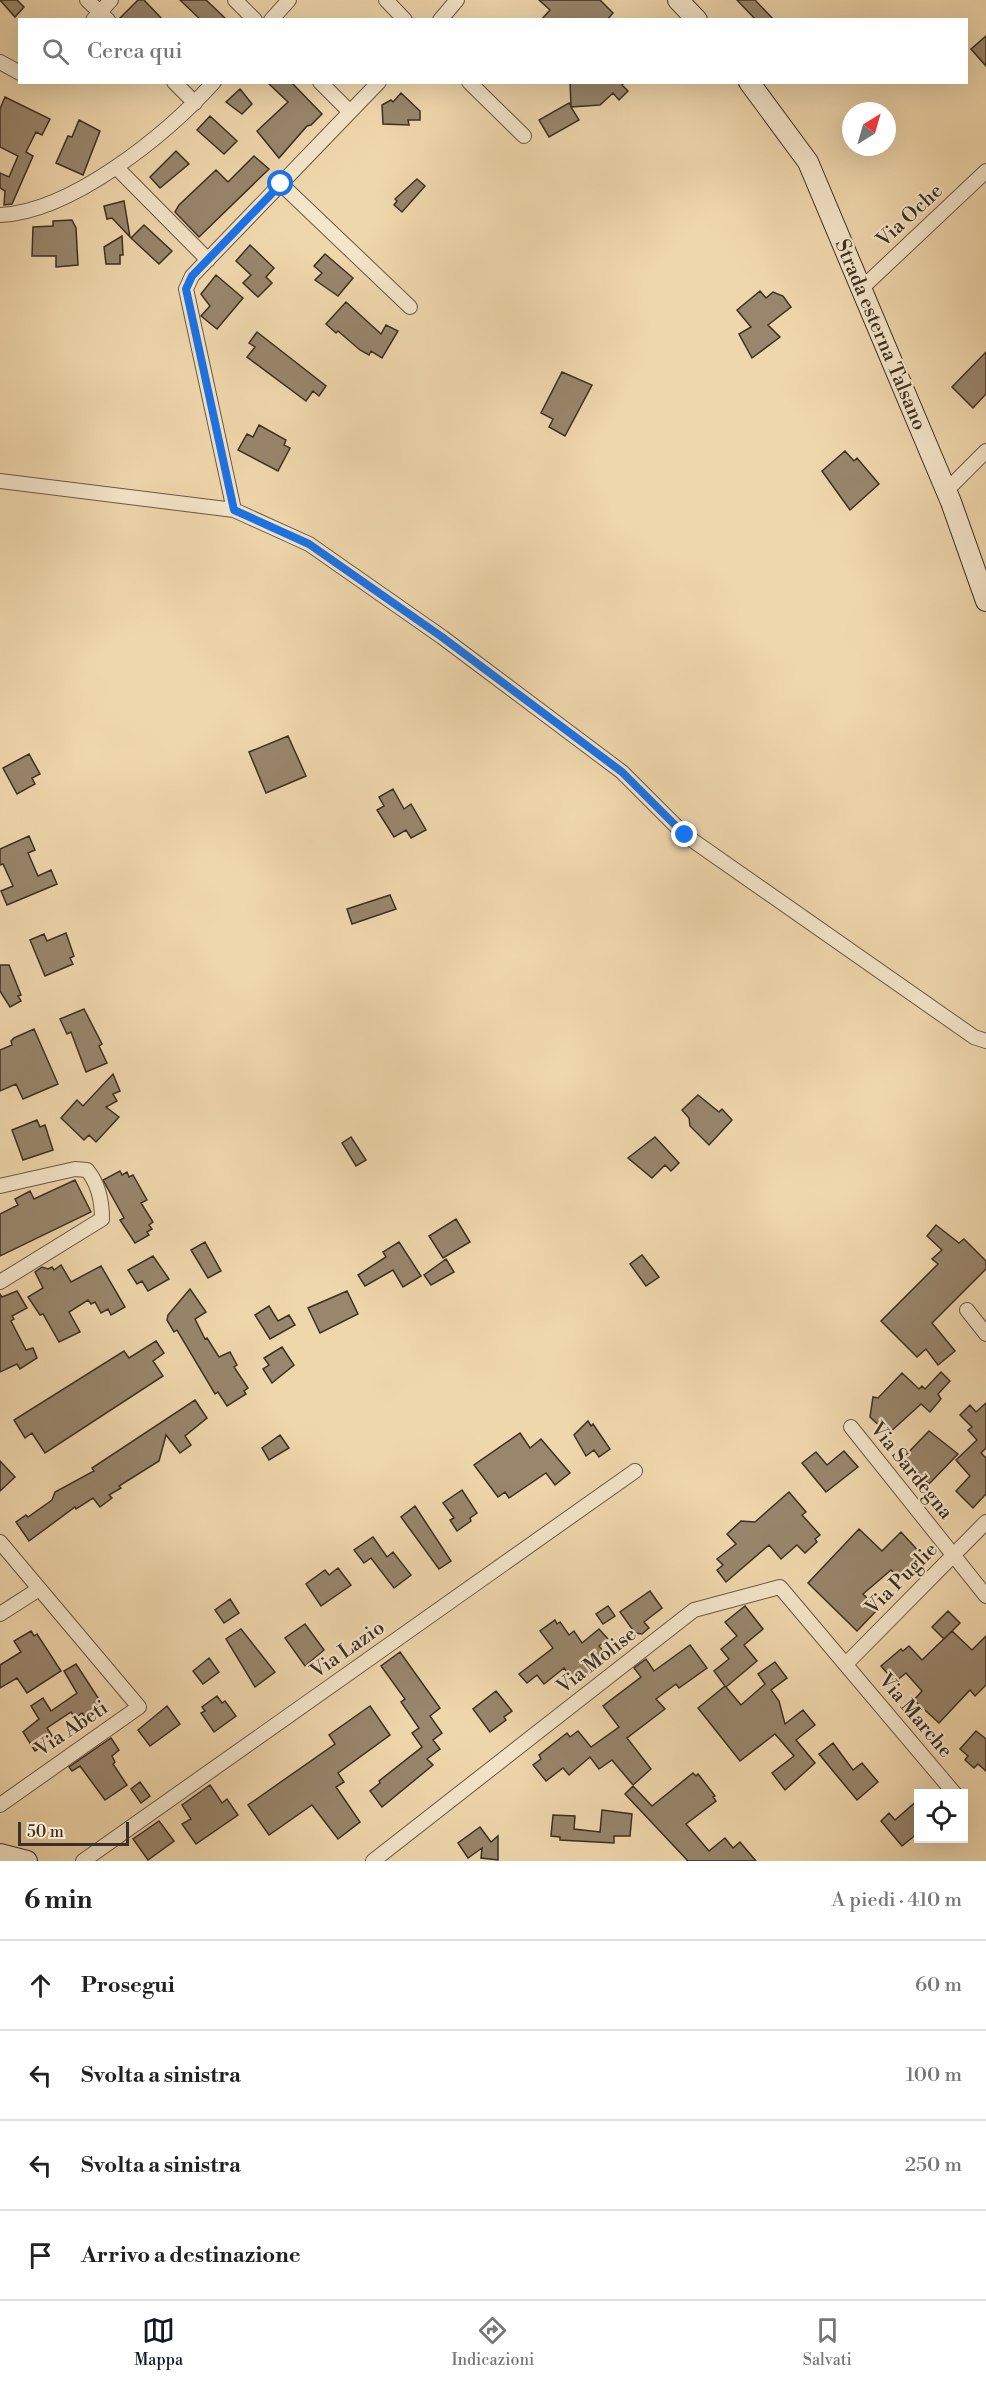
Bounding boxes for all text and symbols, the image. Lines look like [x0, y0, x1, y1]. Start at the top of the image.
search box [18, 18, 968, 84]
icon: search [39, 35, 72, 68]
text: Cerca qui [87, 38, 183, 65]
north arrow [842, 102, 896, 156]
route start [267, 170, 293, 196]
street label: Via Oche [871, 179, 948, 254]
street label: Strada esterna Talsano [828, 236, 932, 434]
route end [671, 821, 697, 847]
street label: Via Sardegna [864, 1417, 958, 1525]
street label: Via Puglie [860, 1538, 943, 1621]
street label: Via Lazio [305, 1615, 390, 1685]
street label: Via Molise [551, 1622, 642, 1700]
street label: Via Marche [872, 1668, 957, 1763]
street label: Via Abeti [30, 1695, 114, 1763]
map controls [914, 1789, 968, 1843]
button: locate [914, 1789, 968, 1843]
scale bar [18, 1819, 129, 1846]
text: 50 m [27, 1822, 64, 1842]
text: 6 min [24, 1884, 92, 1916]
text: A piedi · 410 m [832, 1888, 962, 1913]
icon: ahead [24, 1969, 57, 2002]
text: Prosegui [81, 1972, 175, 1999]
text: 60 m [915, 1973, 962, 1998]
icon: left [24, 2059, 57, 2092]
text: Svolta a sinistra [81, 2062, 241, 2089]
text: 100 m [906, 2063, 962, 2088]
icon: left [24, 2149, 57, 2182]
text: Svolta a sinistra [81, 2152, 241, 2179]
text: 250 m [905, 2153, 962, 2178]
icon: arrive [24, 2239, 57, 2272]
text: Arrivo a destinazione [81, 2242, 301, 2269]
tab: Mappa [134, 2314, 183, 2370]
tab: Indicazioni [451, 2314, 534, 2370]
tab: Salvati [803, 2314, 852, 2370]

